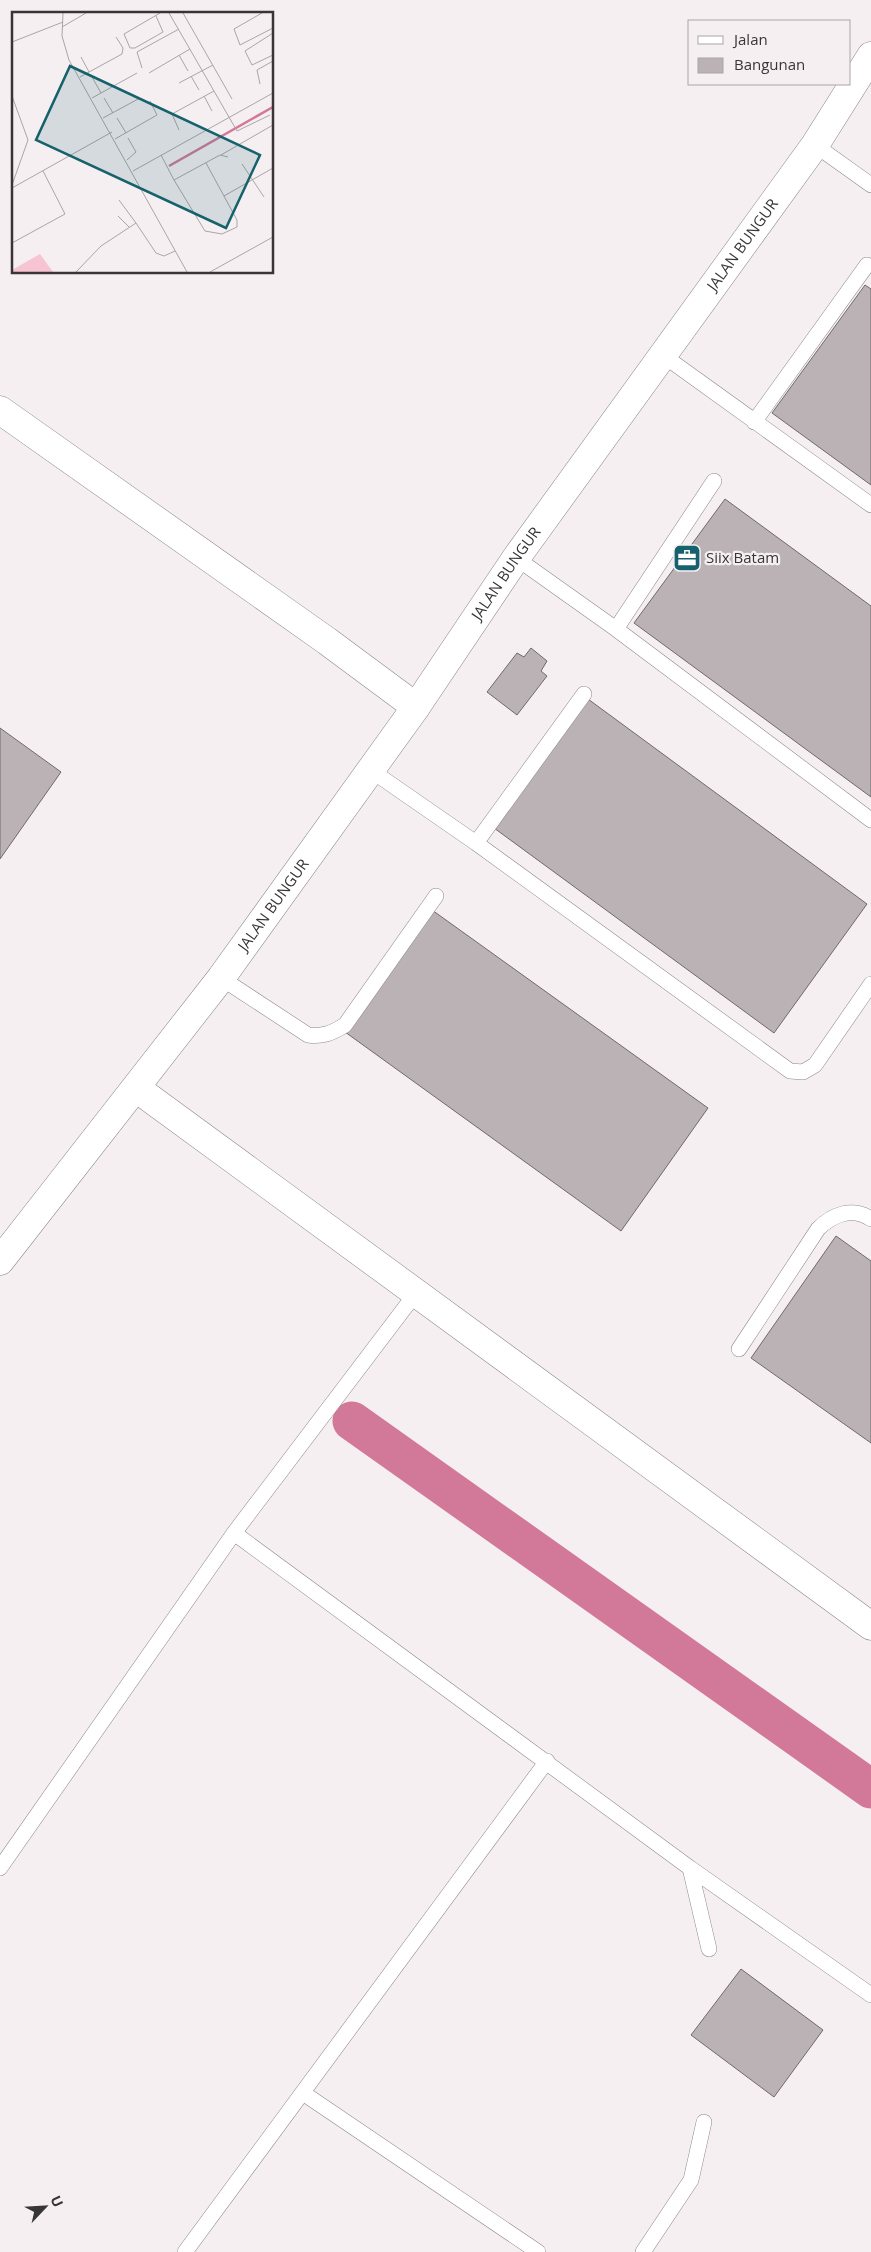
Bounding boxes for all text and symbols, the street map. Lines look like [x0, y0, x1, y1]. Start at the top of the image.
inset map [12, 12, 274, 274]
legend [688, 20, 851, 85]
text: Jalan [732, 29, 768, 49]
text: Bangunan [734, 54, 805, 74]
street label: JALAN BUNGUR [701, 194, 782, 296]
street label: JALAN BUNGUR [465, 522, 545, 625]
office icon: Siix Batam [672, 543, 702, 573]
place label: Siix Batam [706, 547, 779, 567]
street label: JALAN BUNGUR [232, 854, 313, 956]
north arrow [20, 2182, 70, 2232]
text: U [46, 2192, 68, 2210]

